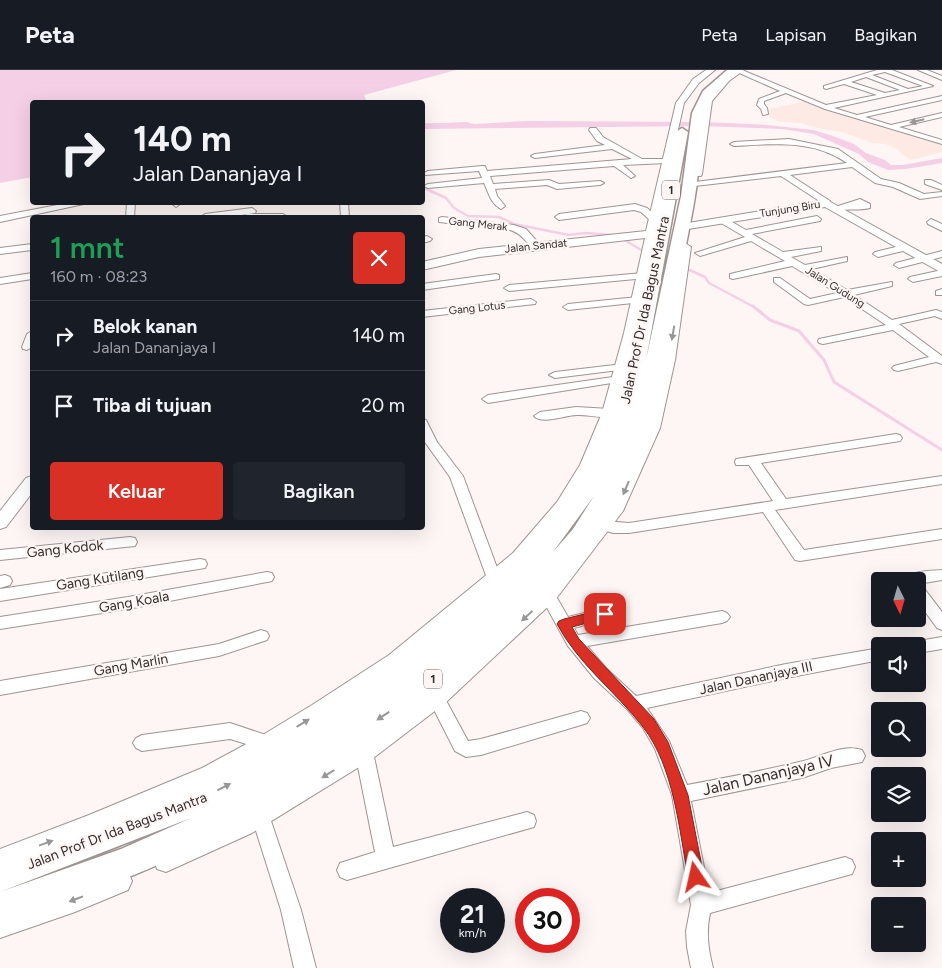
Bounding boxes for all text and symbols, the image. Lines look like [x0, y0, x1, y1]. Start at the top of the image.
text: Peta [25, 20, 75, 49]
text: Peta [701, 24, 737, 46]
text: Lapisan [765, 24, 826, 46]
text: Bagikan [854, 24, 917, 46]
one-way arrow [909, 117, 924, 125]
text: 140 m [133, 118, 231, 160]
icon: right [50, 120, 115, 185]
text: Jalan Dananjaya I [133, 160, 302, 187]
road number: 1 [662, 180, 680, 200]
street label: Tunjung Biru [759, 198, 821, 220]
street label: Gang Merak [448, 214, 509, 234]
street label: Jalan Prof Dr Ida Bagus Mantra [617, 215, 673, 405]
text: 1 mnt [50, 229, 124, 266]
button: close [353, 232, 405, 284]
street label: Jalan Sandat [504, 236, 568, 256]
street label: Jalan Gudung [803, 264, 867, 310]
text: 160 m · 08:23 [50, 267, 147, 286]
street label: Gang Lotus [448, 299, 506, 317]
text: Belok kanan [93, 315, 197, 338]
icon: right [50, 322, 78, 350]
text: 140 m [352, 324, 405, 347]
one-way arrow [669, 326, 677, 342]
text: Jalan Dananjaya I [93, 338, 216, 357]
icon: arrive [50, 392, 78, 420]
text: Tiba di tujuan [93, 394, 212, 417]
text: 20 m [361, 394, 405, 417]
button: Keluar [50, 462, 223, 520]
button: Bagikan [233, 462, 405, 520]
one-way arrow [621, 481, 629, 495]
street label: Gang Kodok [26, 537, 104, 561]
street label: Gang Kutilang [55, 564, 145, 594]
north arrow [871, 572, 926, 628]
map controls [871, 572, 926, 952]
street label: Gang Koala [97, 587, 171, 617]
pin [584, 593, 626, 635]
icon: arrive [591, 600, 619, 628]
one-way arrow [521, 610, 533, 622]
button: sound [871, 637, 926, 692]
street label: Gang Marlin [93, 650, 170, 680]
street label: Jalan Dananjaya III [698, 658, 814, 698]
road number: 1 [424, 670, 442, 688]
button: search [871, 702, 926, 757]
one-way arrow [376, 712, 389, 721]
one-way arrow [297, 718, 310, 727]
street label: Jalan Dananjaya IV [700, 751, 836, 799]
button: layers [871, 767, 926, 822]
one-way arrow [322, 769, 335, 778]
one-way arrow [217, 783, 231, 791]
street label: Jalan Prof Dr Ida Bagus Mantra [25, 789, 209, 873]
button: + [871, 832, 926, 887]
one-way arrow [38, 839, 53, 846]
position arrow [669, 850, 721, 902]
speed limit sign: 30 [515, 888, 580, 953]
one-way arrow [68, 896, 83, 903]
button: − [871, 897, 926, 952]
text: 21 [460, 899, 485, 929]
text: km/h [459, 926, 486, 940]

